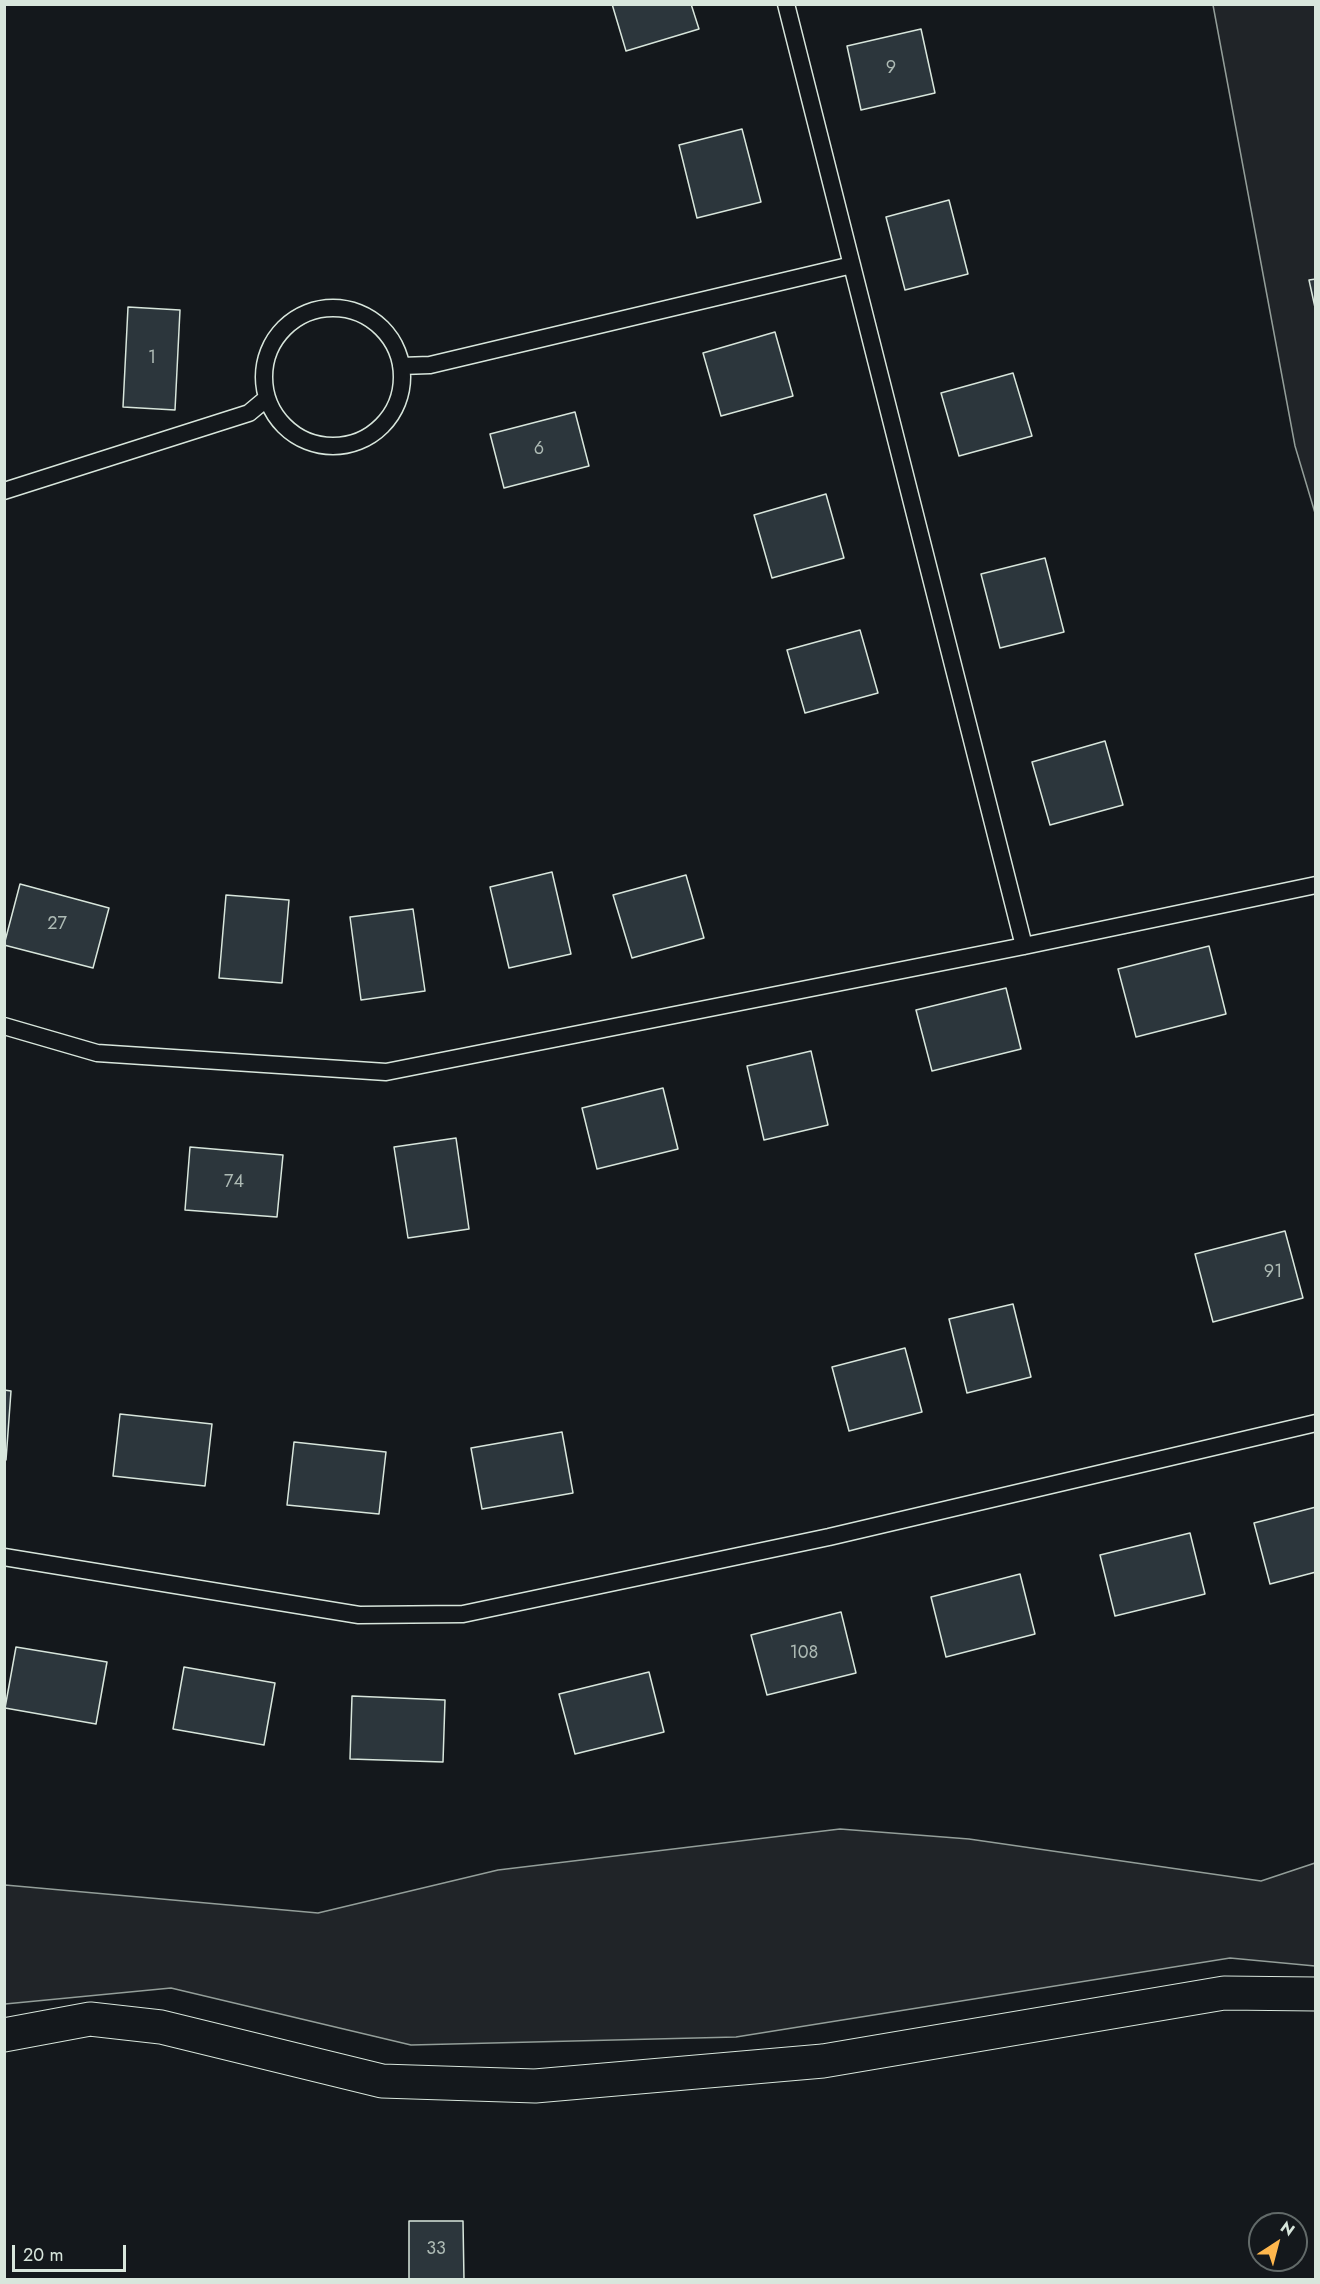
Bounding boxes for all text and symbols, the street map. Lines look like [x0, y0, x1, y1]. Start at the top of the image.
house number: 9 [886, 58, 896, 80]
house number: 1 [148, 348, 156, 370]
house number: 6 [534, 439, 544, 461]
house number: 27 [47, 914, 67, 936]
house number: 74 [224, 1172, 244, 1194]
house number: 91 [1264, 1262, 1282, 1284]
house number: 108 [790, 1643, 818, 1665]
north arrow [1248, 2212, 1308, 2272]
text: N [1276, 2216, 1300, 2242]
scale bar [15, 2233, 129, 2271]
house number: 33 [426, 2239, 446, 2261]
text: 20 m [23, 2242, 63, 2268]

